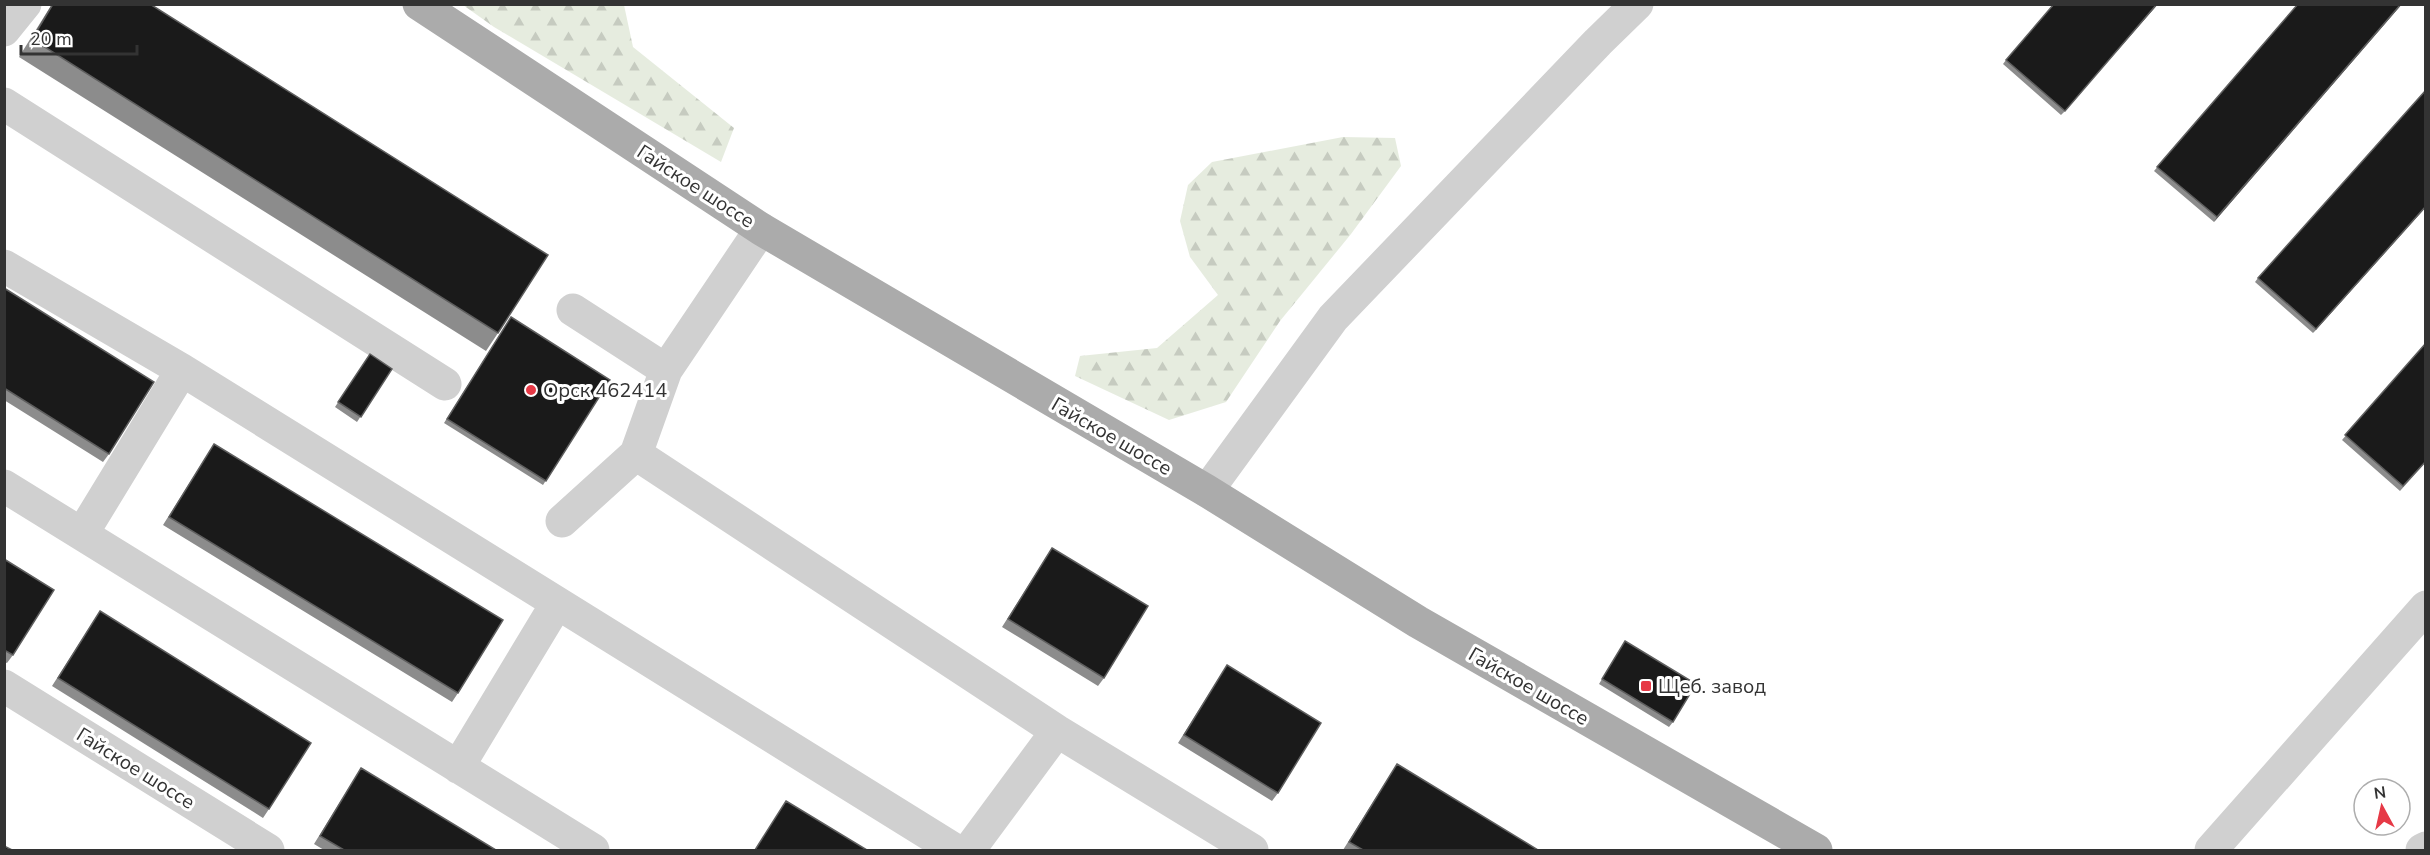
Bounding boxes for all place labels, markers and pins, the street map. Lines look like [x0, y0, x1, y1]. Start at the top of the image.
place label: Орск 462414 [543, 377, 667, 404]
marker: Орск 462414 [524, 383, 538, 397]
place label: Щеб. завод [1658, 673, 1766, 700]
marker: Щеб. завод [1639, 679, 1653, 693]

